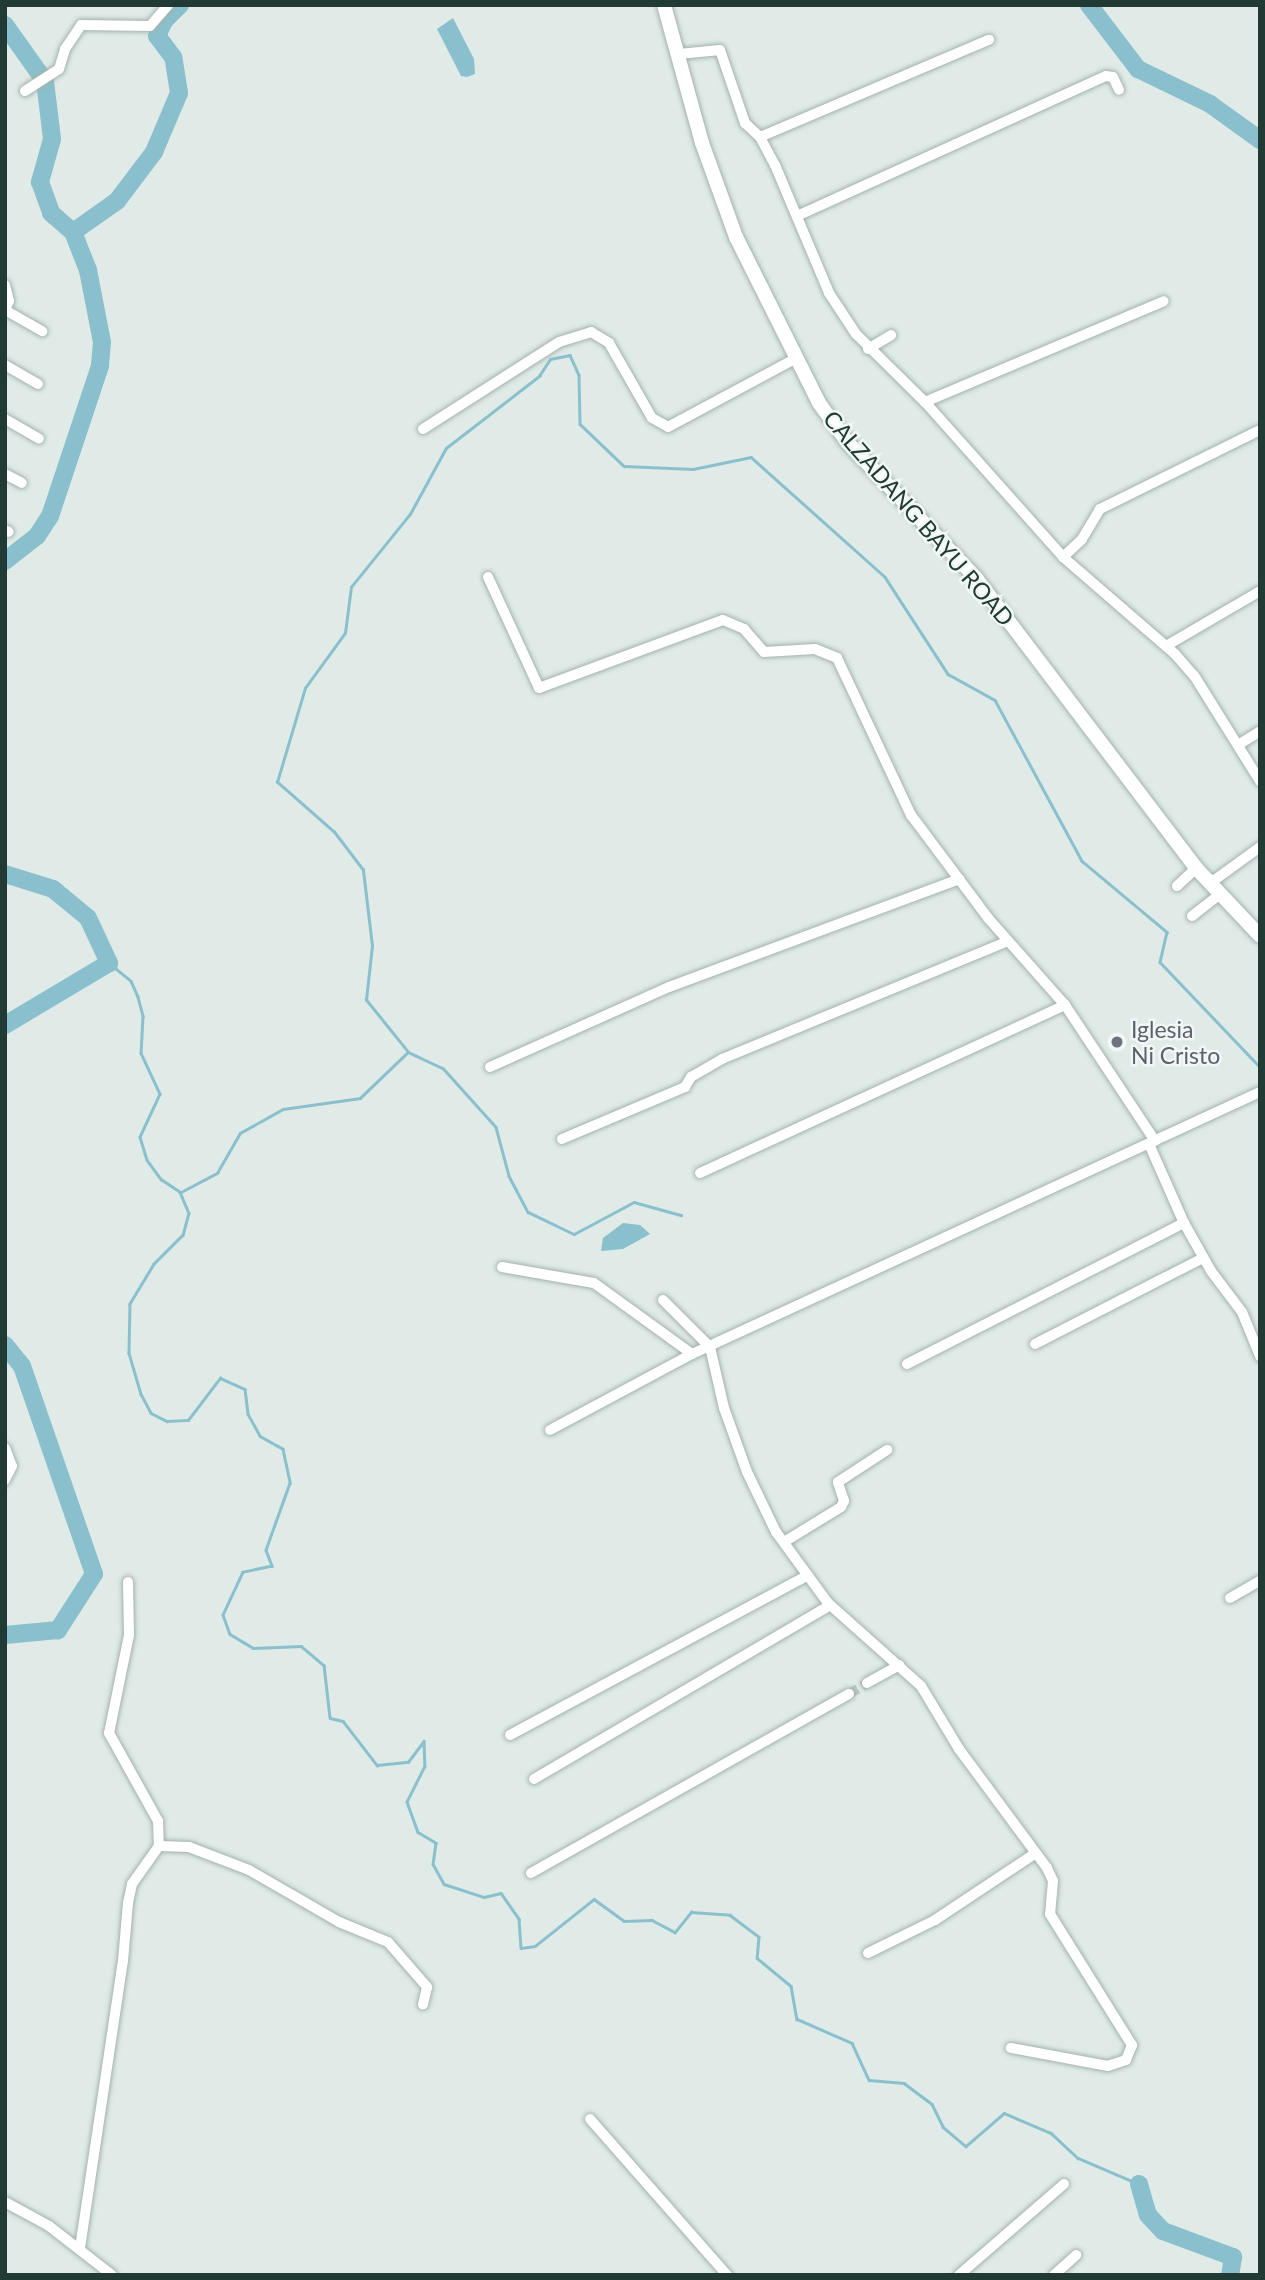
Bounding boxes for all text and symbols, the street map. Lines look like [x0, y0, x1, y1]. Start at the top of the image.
street label: CALZADANG BAYU ROAD [818, 405, 1020, 631]
place label: Iglesia Ni Cristo [1131, 1015, 1220, 1069]
marker: Iglesia Ni Cristo [1109, 1034, 1125, 1050]

